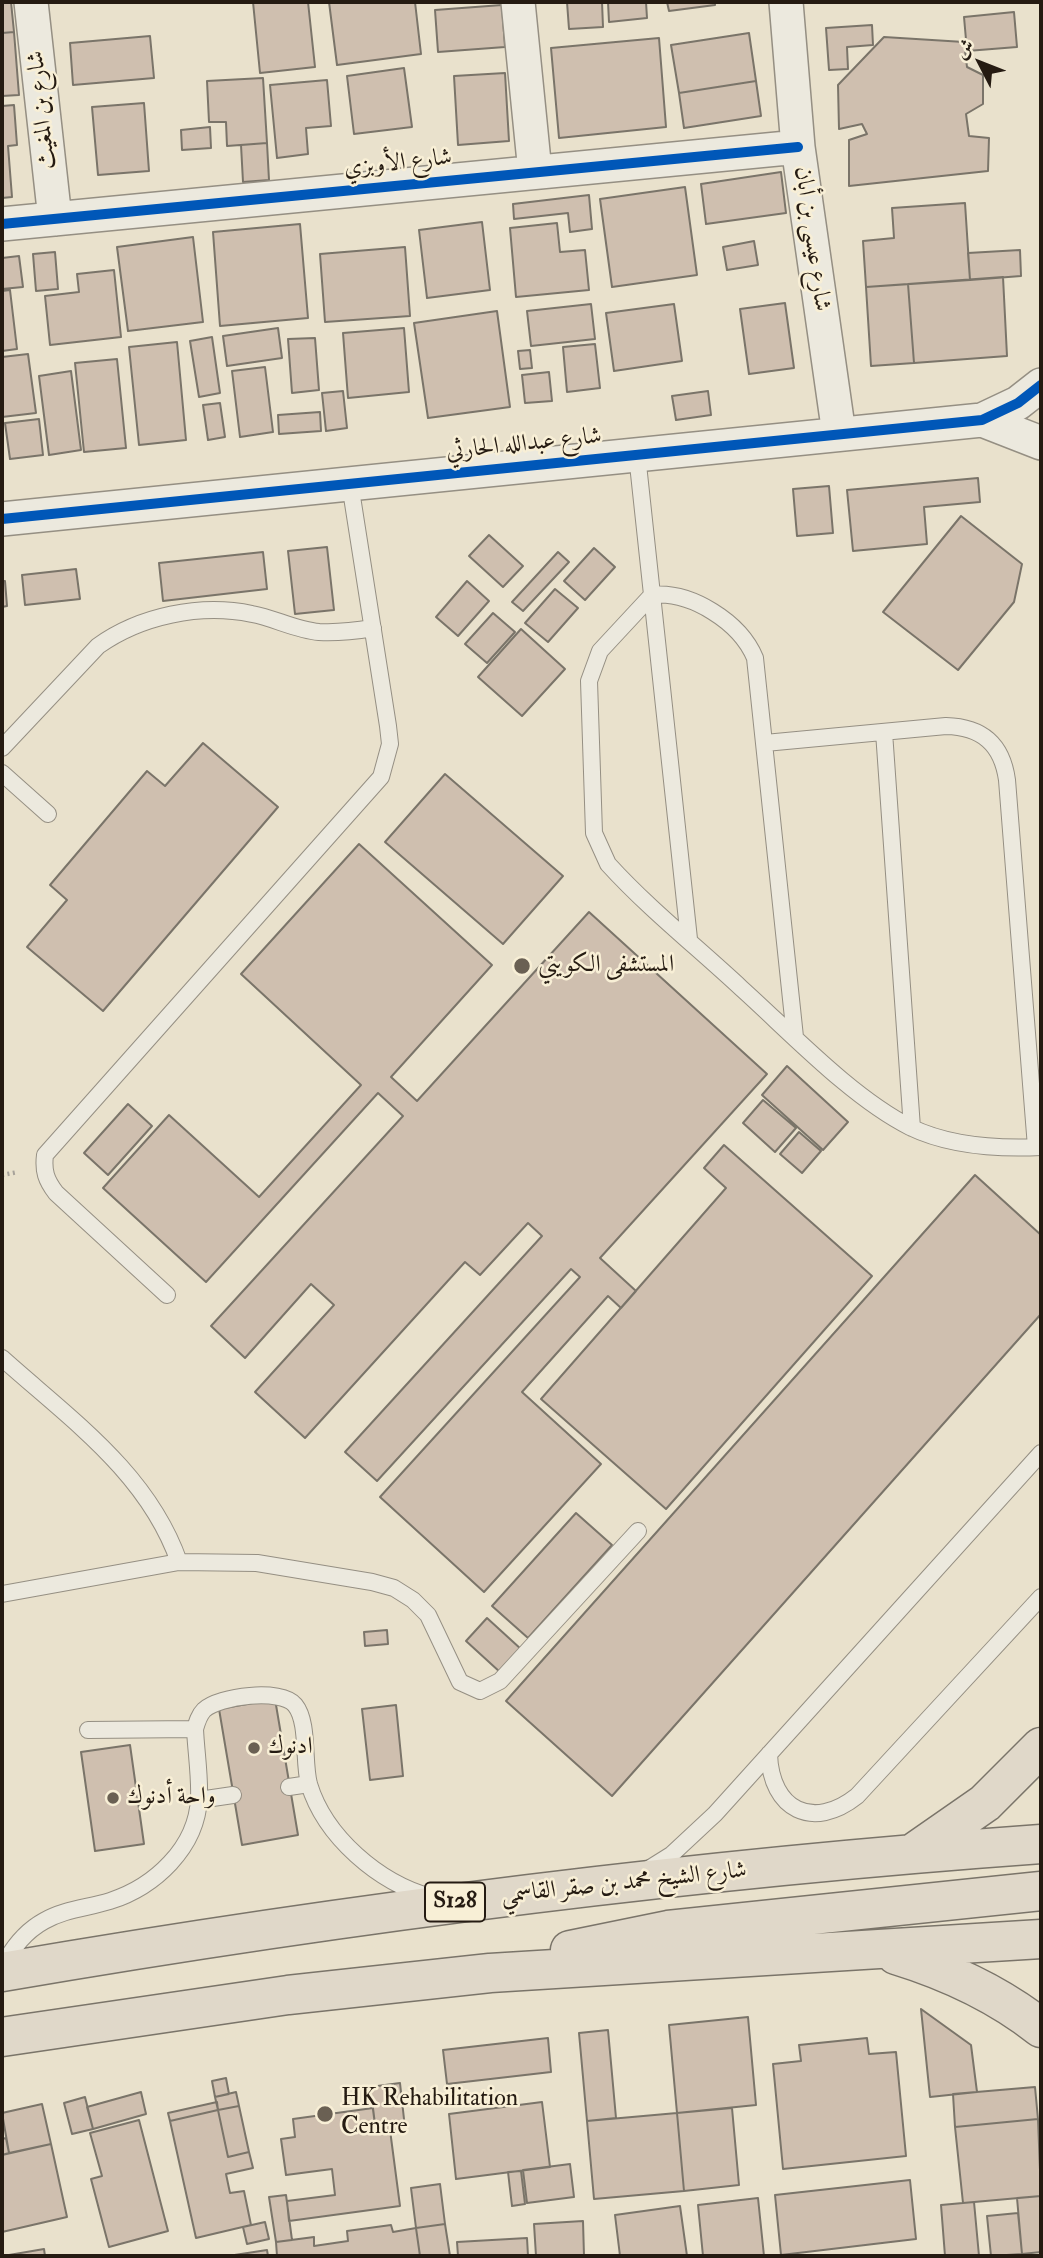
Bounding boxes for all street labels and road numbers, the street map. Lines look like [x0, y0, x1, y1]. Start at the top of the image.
street label: شارع بن المغيث [22, 49, 64, 171]
street label: شارع الأوبزي [342, 144, 454, 184]
street label: شارع عيسى بن أبان [787, 165, 835, 313]
street label: شارع عبدالله الحارثي [445, 423, 603, 467]
street label: شارع الشيخ محمد بن صقر القاسمي [500, 1857, 748, 1911]
road number: S128 [425, 1882, 485, 1922]

